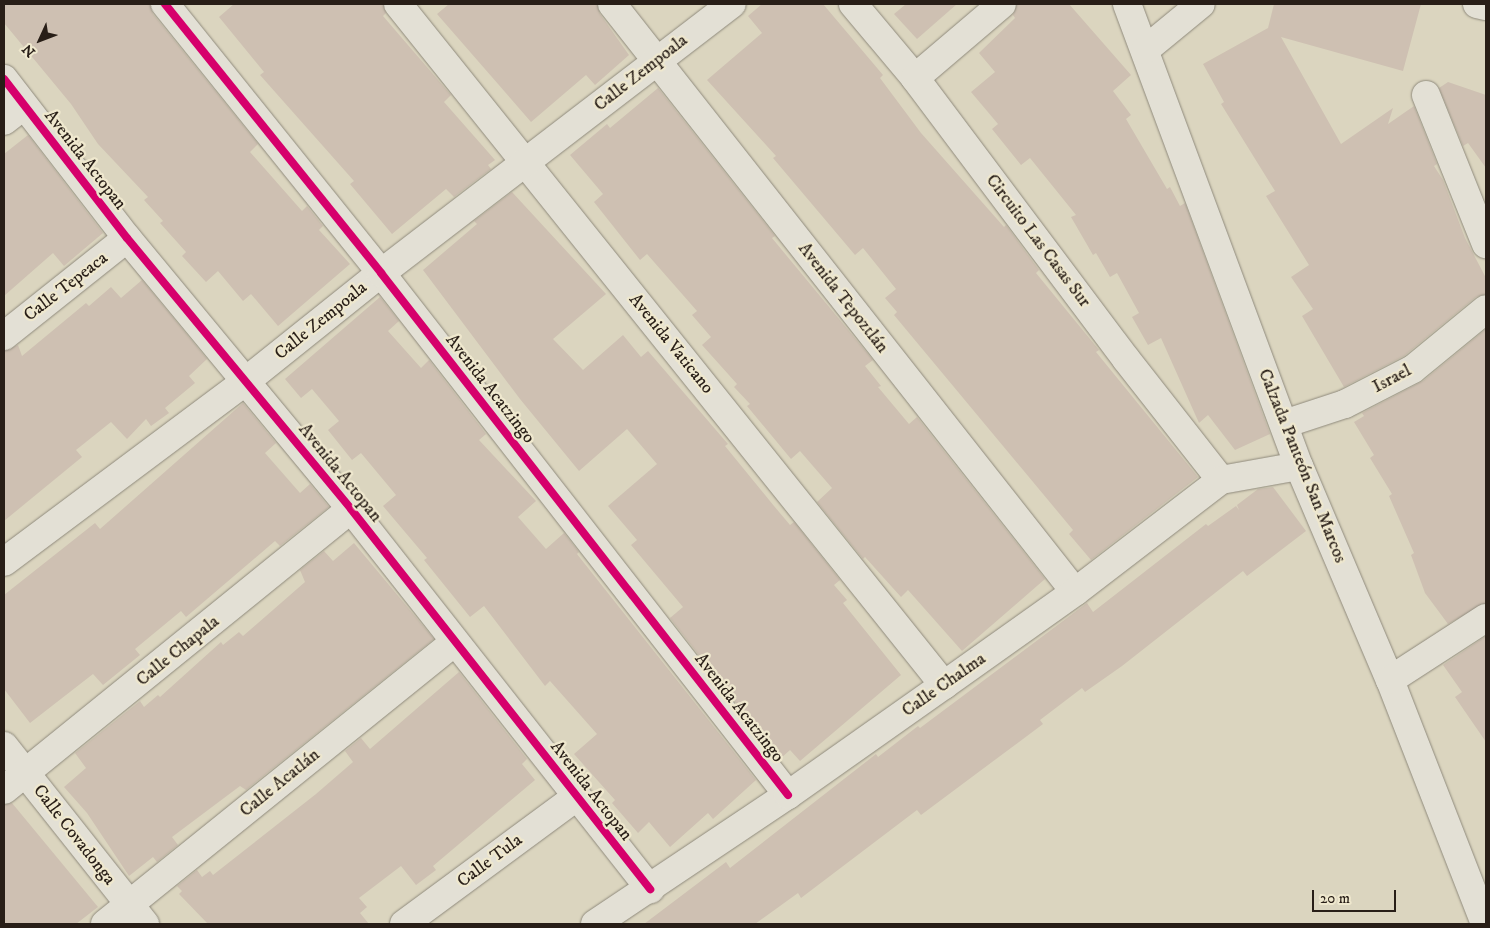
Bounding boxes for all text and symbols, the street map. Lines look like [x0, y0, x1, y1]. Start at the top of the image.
north arrow [15, 15, 65, 65]
street label: Calle Zempoala [590, 30, 692, 116]
text: N [19, 40, 40, 61]
street label: Avenida Actopan [39, 106, 131, 214]
street label: Circuito Las Casas Sur [981, 170, 1095, 312]
street label: Avenida Tepoztlán [793, 239, 893, 357]
street label: Calle Tepeaca [20, 248, 112, 326]
street label: Calle Zempoala [270, 277, 372, 365]
street label: Avenida Vaticano [624, 289, 718, 399]
street label: Avenida Acatzingo [441, 330, 539, 448]
street label: Israel [1369, 360, 1415, 398]
street label: Calzada Panteón San Marcos [1253, 366, 1351, 566]
street label: Avenida Actopan [294, 419, 386, 527]
street label: Calle Chapala [132, 611, 224, 691]
street label: Calle Chalma [898, 648, 990, 722]
street label: Avenida Acatzingo [690, 649, 788, 767]
street label: Avenida Actopan [545, 737, 637, 845]
street label: Calle Acatlán [236, 744, 324, 822]
street label: Calle Covadonga [28, 780, 120, 890]
street label: Calle Tula [453, 830, 527, 892]
scale bar [1315, 880, 1399, 912]
text: 20 m [1320, 889, 1350, 908]

